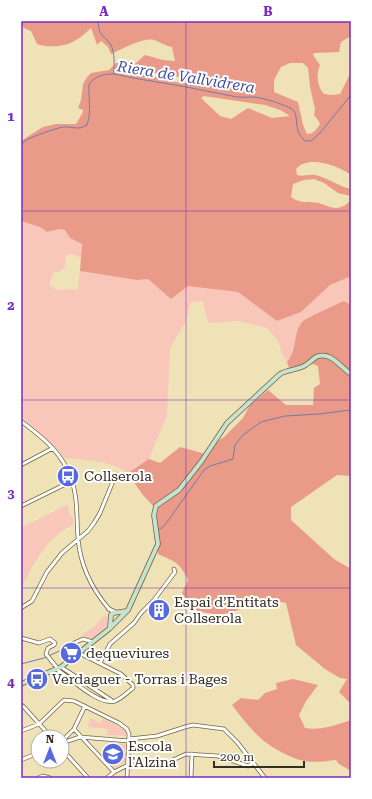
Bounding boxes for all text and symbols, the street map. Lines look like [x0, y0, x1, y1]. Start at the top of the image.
text: A [99, 4, 109, 19]
text: B [263, 4, 273, 19]
water label: Riera de Vallvidrera [115, 57, 256, 97]
text: 1 [7, 109, 15, 124]
text: 2 [7, 298, 15, 313]
bus stop icon: Collserola [55, 463, 81, 489]
place label: Collserola [84, 468, 152, 484]
text: 3 [7, 486, 15, 501]
place label: Espai d’Entitats Collserola [174, 594, 279, 626]
building icon: Espai d’Entitats Collserola [146, 597, 172, 623]
supermarket icon: dequeviures [58, 640, 84, 666]
place label: dequeviures [86, 645, 170, 661]
bus stop icon: Verdaguer - Torras i Bages [24, 666, 50, 692]
place label: Verdaguer - Torras i Bages [52, 671, 228, 687]
text: 4 [7, 675, 15, 690]
north arrow [30, 729, 70, 769]
text: N [46, 733, 55, 746]
place label: Escola l'Alzina [128, 738, 177, 770]
school or university icon: Escola l'Alzina [100, 741, 126, 767]
scale bar [214, 743, 304, 769]
text: 200 m [220, 750, 254, 764]

